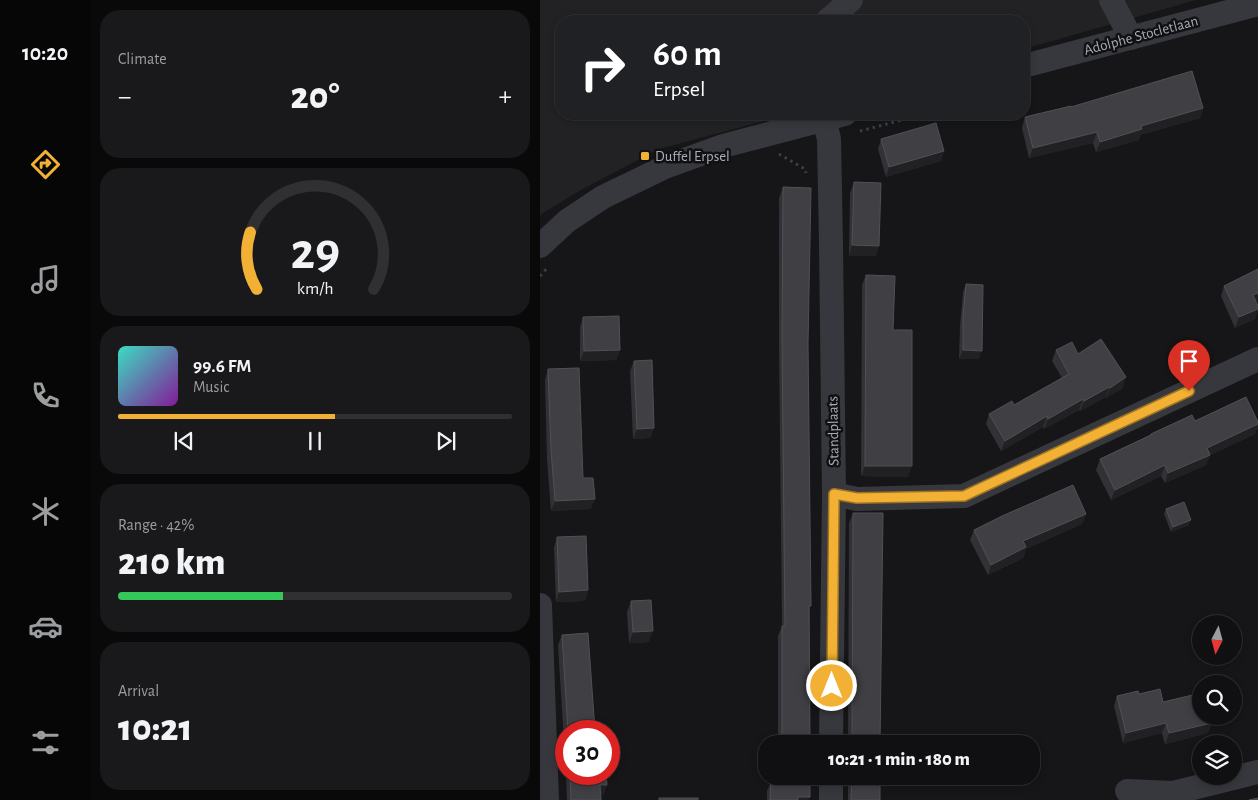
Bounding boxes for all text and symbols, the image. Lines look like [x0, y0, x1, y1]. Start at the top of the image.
street label: Adolphe Stocletlaan [1082, 13, 1200, 58]
icon: right [570, 35, 635, 100]
text: 60 m [653, 37, 722, 72]
text: 10:20 [22, 42, 68, 64]
text: Climate [118, 51, 167, 67]
text: 20° [291, 78, 339, 116]
text: Erpsel [653, 78, 705, 100]
text: − [118, 83, 131, 111]
text: + [499, 83, 512, 111]
icon: directions [28, 147, 63, 182]
place label: Duffel Erpsel [655, 149, 730, 164]
marker: Duffel Erpsel [639, 150, 651, 162]
text: 29 [290, 226, 340, 278]
icon: music [28, 262, 63, 297]
text: km/h [297, 280, 333, 298]
pin [1168, 340, 1210, 391]
icon: arrive [1175, 347, 1203, 375]
text: 99.6 FM [193, 357, 251, 376]
icon: phone [28, 378, 63, 413]
text: Music [193, 379, 229, 395]
street label: Standplaats [825, 396, 842, 466]
icon: previous [170, 427, 198, 455]
icon: pause [301, 427, 329, 455]
icon: next [432, 427, 460, 455]
icon: climate [28, 494, 63, 529]
text: Range · 42% [118, 517, 194, 533]
text: 210 km [118, 544, 226, 582]
icon: car [28, 609, 63, 644]
north arrow [1192, 615, 1242, 665]
map controls [1192, 615, 1242, 785]
position arrow [805, 659, 857, 711]
button: search [1192, 675, 1242, 725]
text: Arrival [118, 683, 159, 699]
text: 10:21 [118, 710, 193, 748]
speed limit sign: 30 [555, 720, 620, 785]
icon: filters [28, 725, 63, 760]
button: layers [1192, 735, 1242, 785]
text: 10:21 · 1 min · 180 m [828, 750, 970, 769]

